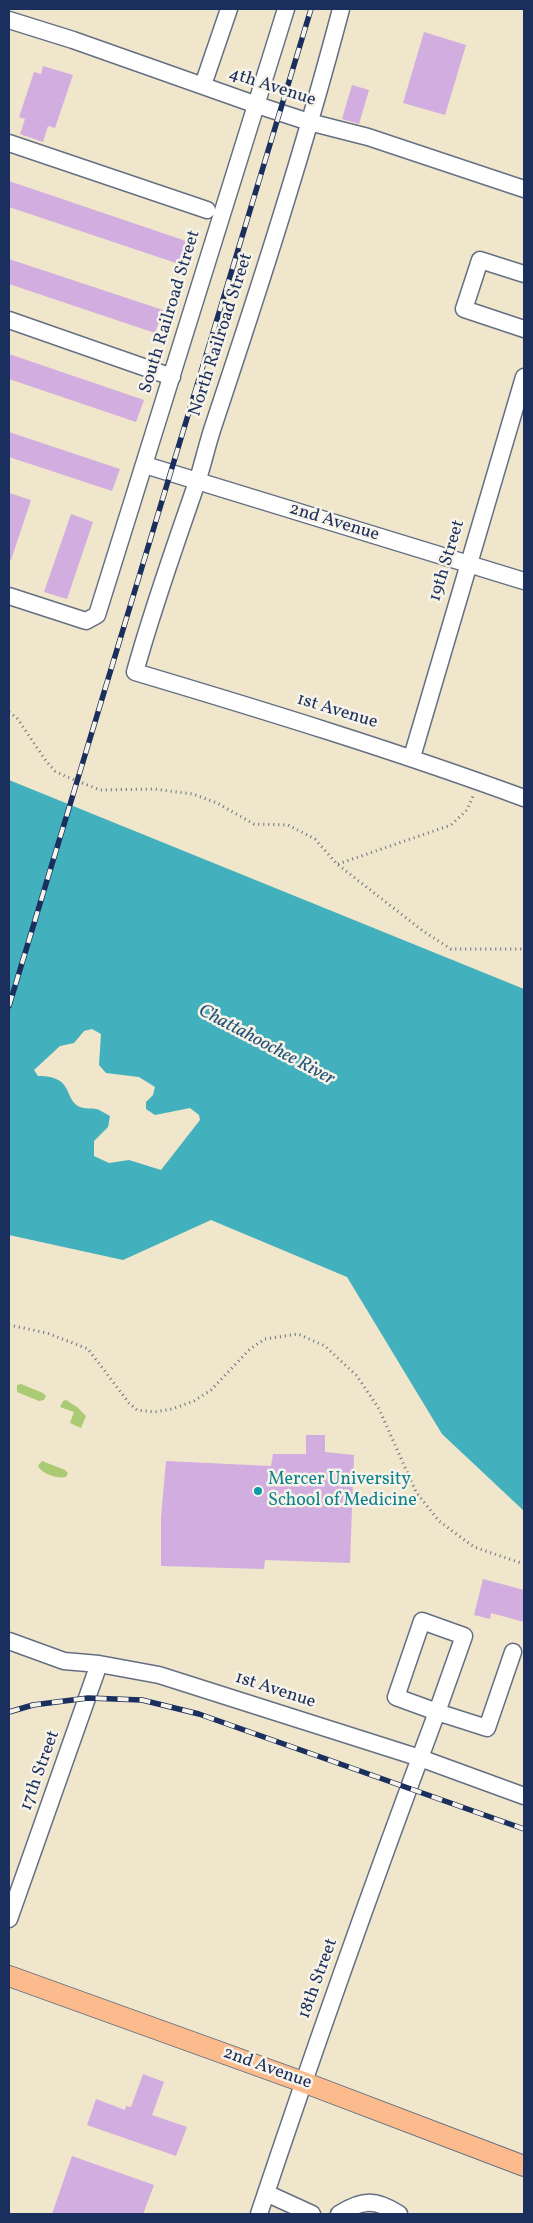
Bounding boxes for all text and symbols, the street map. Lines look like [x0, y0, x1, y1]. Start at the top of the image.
street label: 4th Avenue [226, 64, 318, 112]
street label: South Railroad Street [136, 228, 206, 396]
street label: North Railroad Street [185, 251, 259, 419]
street label: 2nd Avenue [286, 499, 382, 547]
street label: 19th Street [425, 518, 471, 604]
street label: 1st Avenue [294, 689, 380, 735]
water label: Chattahoochee River [194, 1000, 338, 1092]
place label: Mercer University School of Medicine [268, 1470, 417, 1512]
marker: Mercer University School of Medicine [252, 1485, 264, 1497]
street label: 1st Avenue [232, 1668, 318, 1714]
street label: 17th Street [17, 1728, 65, 1814]
street label: 18th Street [294, 1936, 344, 2022]
street label: 2nd Avenue [220, 2043, 314, 2095]

